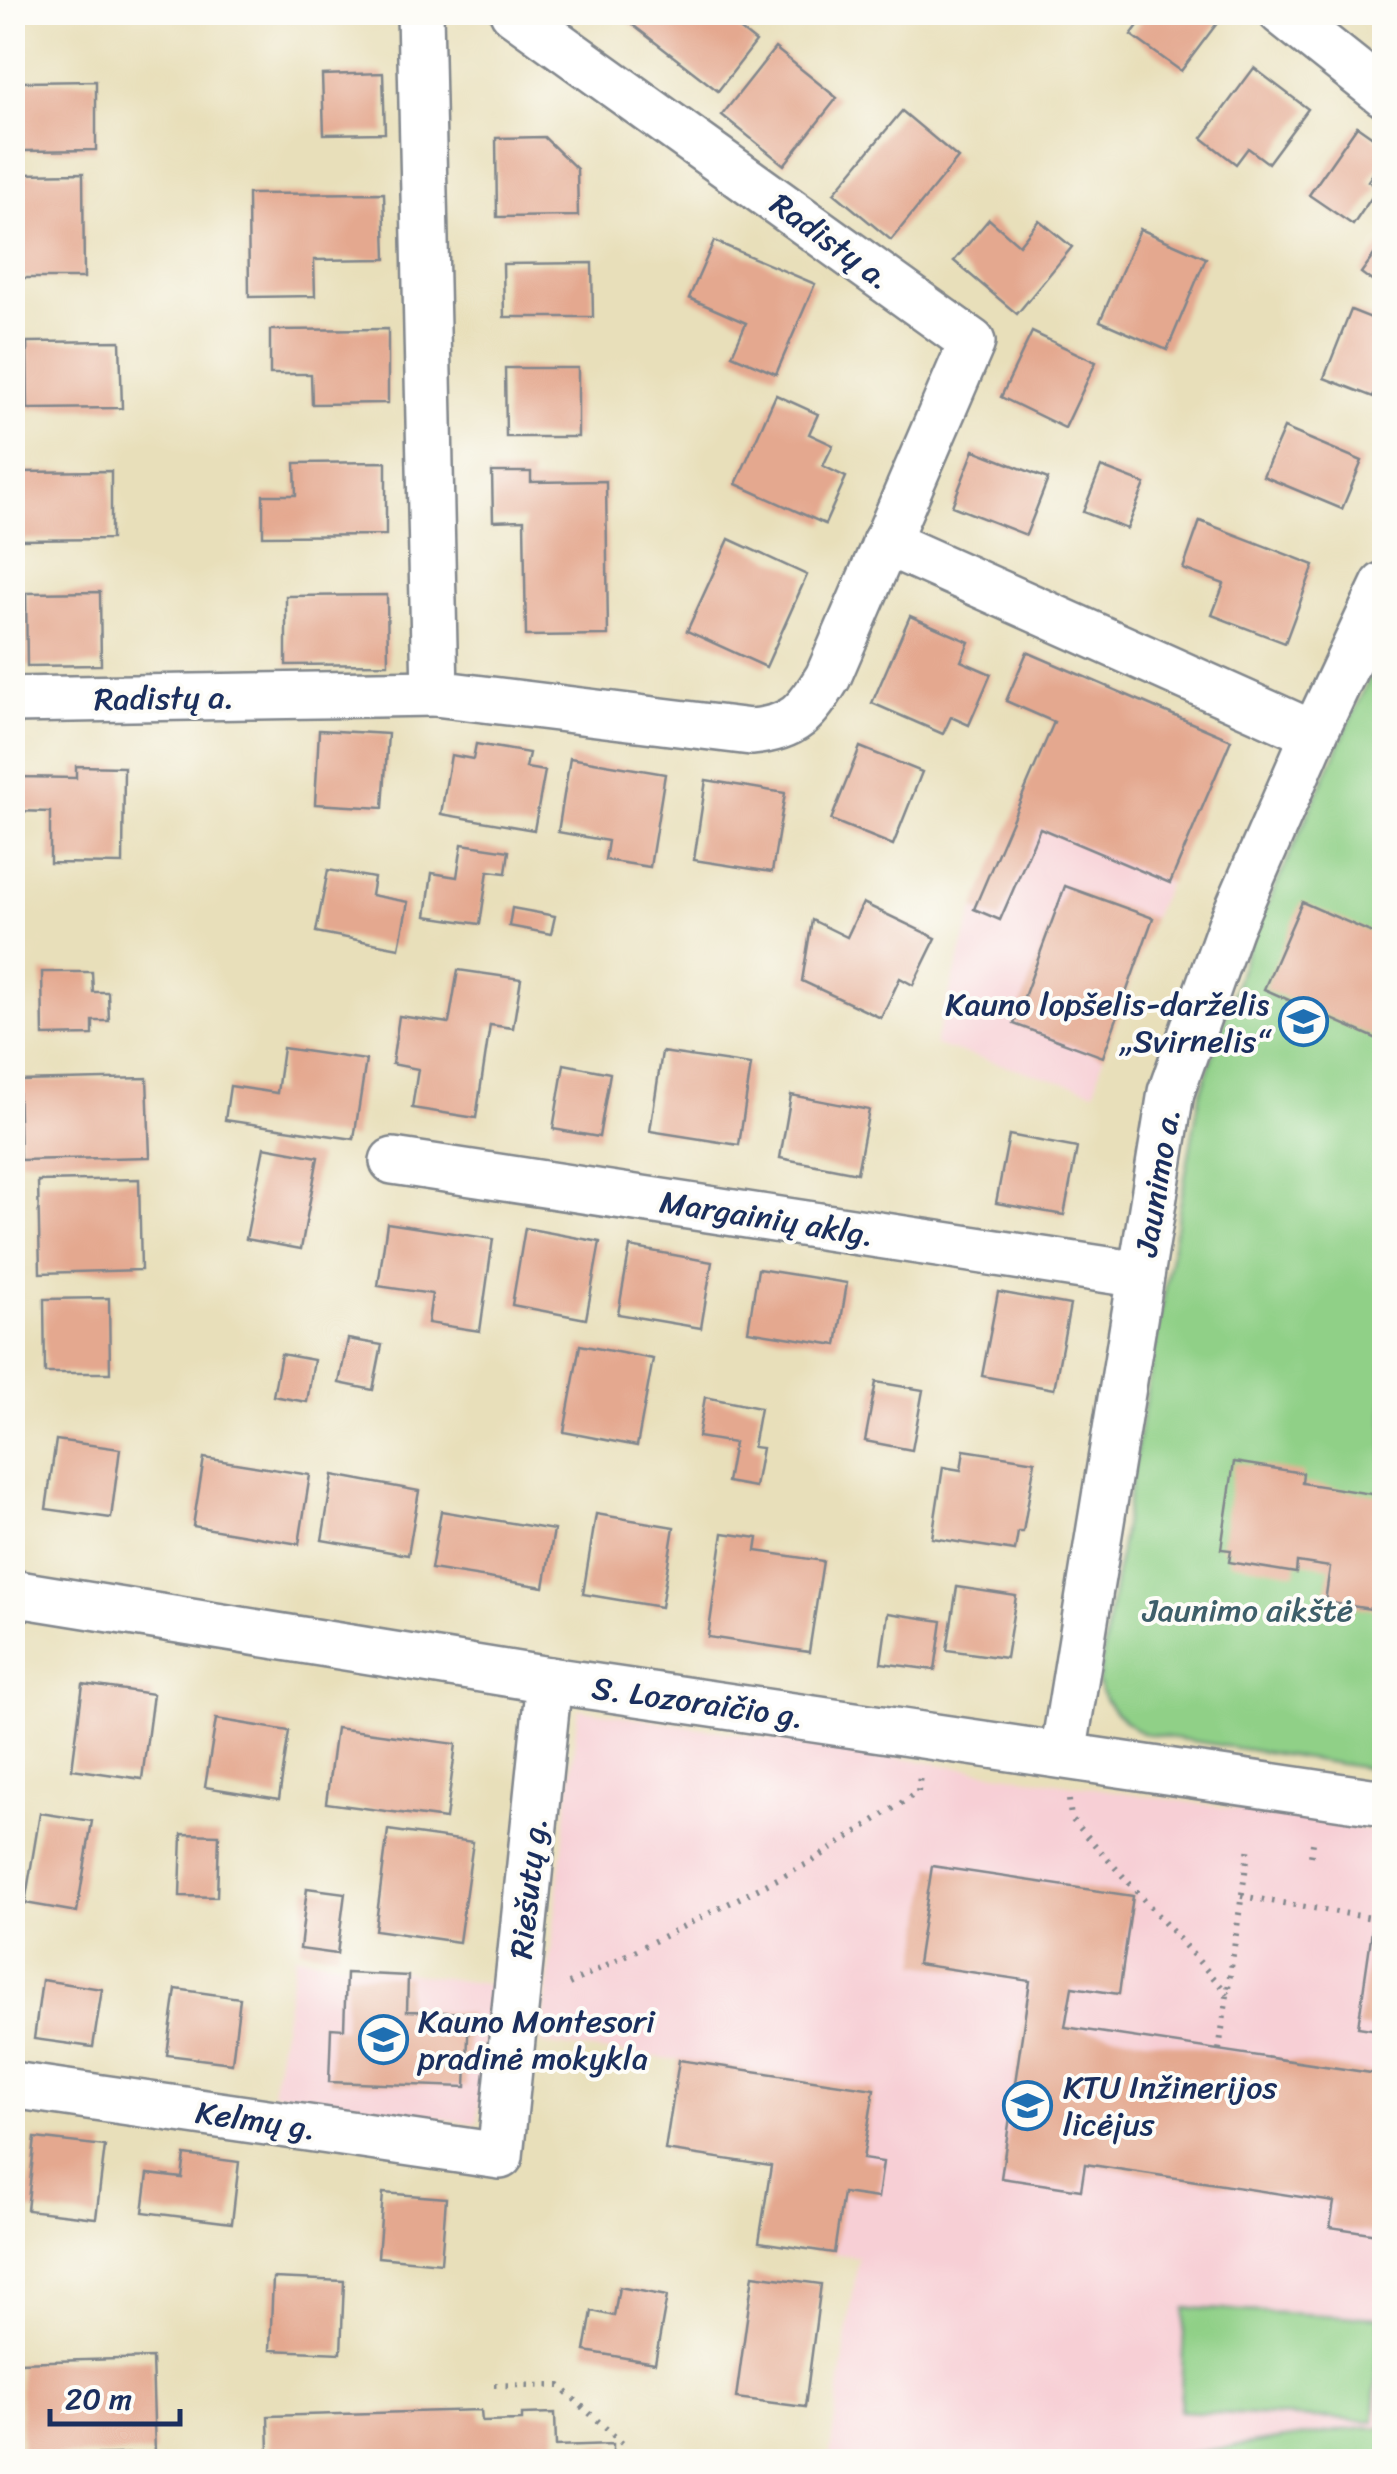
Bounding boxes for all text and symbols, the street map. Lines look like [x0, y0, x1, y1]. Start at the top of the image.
street label: Radistų a. [757, 177, 904, 306]
street label: Radistų a. [94, 669, 235, 728]
place label: Kauno lopšelis-darželis „Svirnelis“ [945, 976, 1272, 1070]
school or university icon: Kauno lopšelis-darželis „Svirnelis“ [1278, 996, 1330, 1048]
street label: Jaunimo a. [1118, 1104, 1197, 1261]
street label: Margainių aklg. [656, 1173, 878, 1264]
park label: Jaunimo aikštė [1142, 1582, 1353, 1639]
street label: S. Lozoraičio g. [588, 1659, 808, 1746]
street label: Riešutų g. [493, 1815, 564, 1962]
place label: Kauno Montesori pradinė mokykla [416, 1993, 656, 2087]
school or university icon: Kauno Montesori pradinė mokykla [357, 2013, 409, 2065]
place label: KTU Inžinerijos licėjus [1063, 2059, 1277, 2153]
school or university icon: KTU Inžinerijos licėjus [1002, 2079, 1054, 2131]
street label: Kelmų g. [192, 2084, 320, 2157]
scale bar [50, 2364, 180, 2426]
text: 20 m [65, 2372, 132, 2426]

